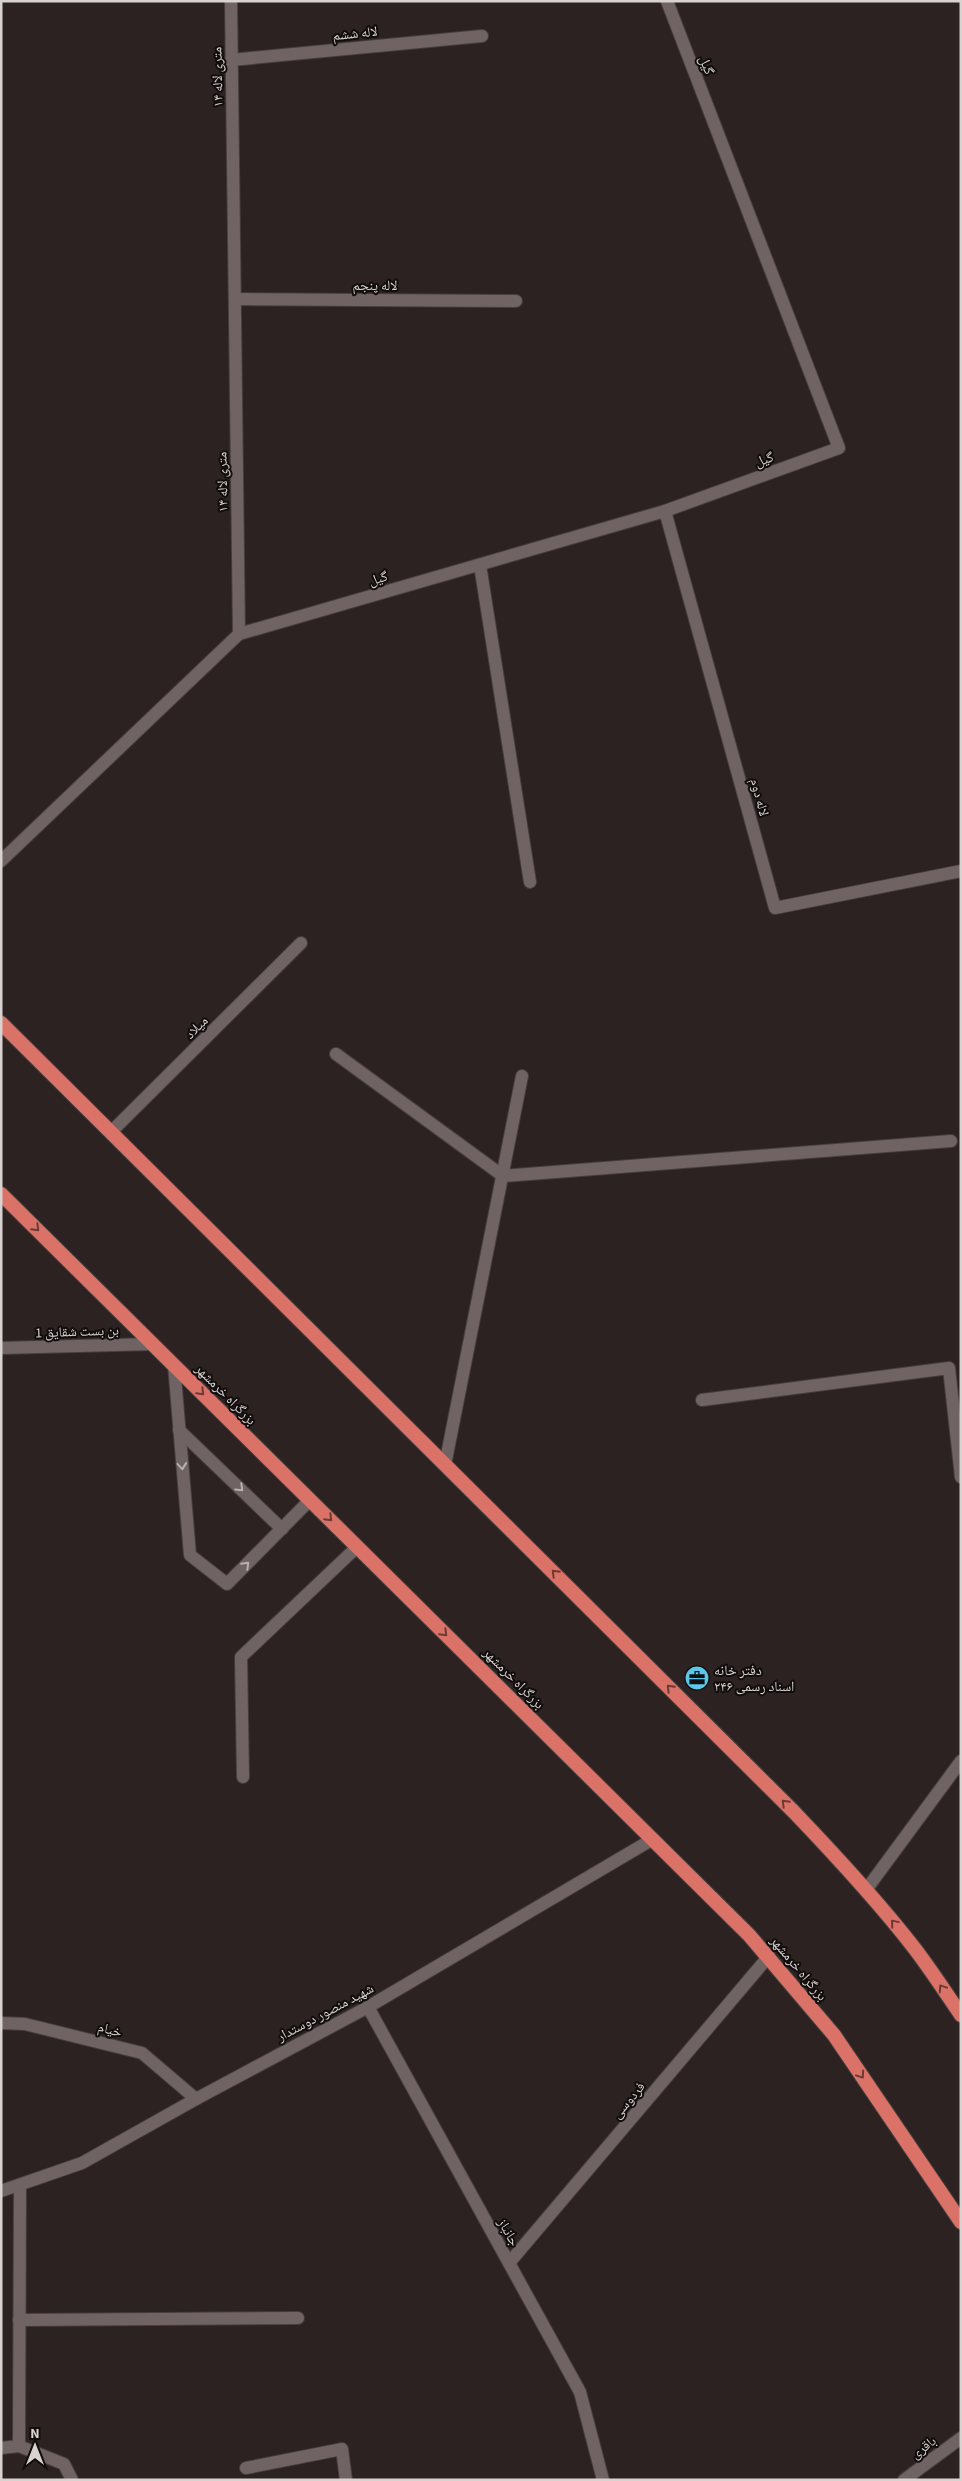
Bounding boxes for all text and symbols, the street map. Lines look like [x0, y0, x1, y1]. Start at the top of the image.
street label: لاله ششم [332, 22, 379, 46]
street label: ۱۴ متری لاله [207, 47, 229, 107]
street label: گیل [693, 53, 719, 78]
street label: لاله پنجم [353, 276, 397, 296]
street label: گیل [752, 447, 777, 473]
street label: ۱۴ متری لاله [212, 452, 234, 512]
street label: گیل [366, 567, 390, 591]
street label: لاله دوم [744, 776, 774, 818]
street label: میلاد [181, 1012, 213, 1044]
one-way arrow [30, 1222, 39, 1231]
street label: بن بست شقایق 1 [35, 1321, 119, 1343]
street label: بزرگراه خرمشهر [189, 1359, 261, 1430]
one-way arrow [195, 1386, 204, 1395]
one-way arrow [177, 1462, 188, 1470]
one-way arrow [234, 1482, 243, 1491]
one-way arrow [323, 1513, 332, 1522]
one-way arrow [240, 1562, 249, 1571]
one-way arrow [551, 1570, 560, 1579]
one-way arrow [439, 1627, 448, 1636]
street label: بزرگراه خرمشهر [477, 1643, 549, 1714]
place label: دفتر خانه اسناد رسمی ۲۴۶ [714, 1661, 794, 1697]
office icon: دفتر خانه اسناد رسمی ۲۴۶ [684, 1665, 710, 1691]
one-way arrow [667, 1685, 676, 1694]
one-way arrow [782, 1799, 791, 1808]
one-way arrow [891, 1920, 900, 1929]
street label: بزرگراه خرمشهر [764, 1931, 832, 2006]
street label: شهید منصور دوستدار [273, 1979, 377, 2047]
one-way arrow [939, 1984, 949, 1993]
street label: خیام [96, 2017, 124, 2043]
one-way arrow [855, 2069, 864, 2079]
street label: فردوسی [607, 2078, 650, 2123]
street label: جانباز [492, 2214, 524, 2250]
north arrow [10, 2421, 60, 2471]
text: N [30, 2424, 40, 2444]
street label: باقری [907, 2431, 941, 2464]

